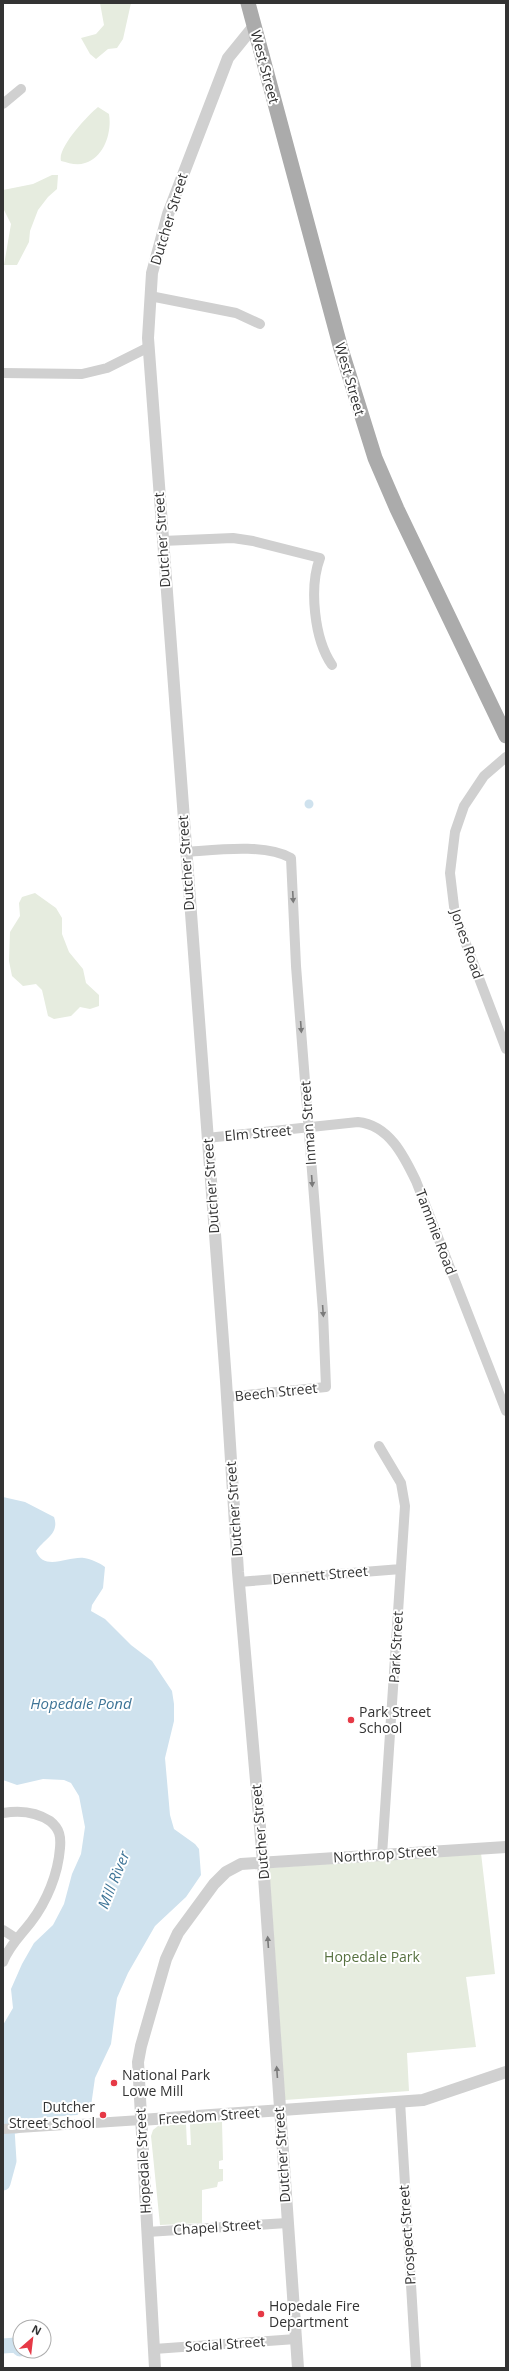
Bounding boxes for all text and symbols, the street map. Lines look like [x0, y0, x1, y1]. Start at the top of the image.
street label: West Street [247, 28, 284, 106]
street label: Dutcher Street [145, 170, 192, 267]
street label: West Street [331, 340, 370, 418]
street label: Dutcher Street [149, 492, 174, 588]
street label: Dutcher Street [173, 815, 198, 911]
one-way arrow [290, 891, 296, 904]
street label: Jones Road [446, 905, 488, 981]
one-way arrow [298, 1021, 304, 1033]
street label: Inman Street [295, 1080, 320, 1166]
street label: Elm Street [224, 1120, 292, 1145]
street label: Dutcher Street [198, 1138, 223, 1234]
one-way arrow [309, 1175, 316, 1187]
street label: Tammie Road [411, 1186, 461, 1277]
one-way arrow [319, 1305, 326, 1317]
street label: Beech Street [234, 1378, 318, 1405]
street label: Dutcher Street [221, 1461, 246, 1557]
street label: Dennett Street [271, 1561, 368, 1588]
street label: Park Street [384, 1611, 407, 1683]
water label: Hopedale Pond [30, 1693, 132, 1713]
place label: Park Street School [359, 1702, 431, 1737]
marker: Park Street School [346, 1715, 356, 1725]
street label: Dutcher Street [246, 1784, 273, 1880]
street label: Northrop Street [333, 1840, 437, 1867]
water label: Mill River [92, 1847, 134, 1911]
one-way arrow [265, 1936, 272, 1948]
park label: Hopedale Park [324, 1947, 421, 1966]
place label: National Park Lowe Mill [122, 2065, 211, 2100]
one-way arrow [273, 2066, 280, 2078]
marker: National Park Lowe Mill [109, 2078, 119, 2088]
place label: Dutcher Street School [9, 2097, 95, 2132]
street label: Freedom Street [158, 2102, 260, 2129]
street label: Dutcher Street [269, 2107, 294, 2203]
street label: Hopedale Street [130, 2108, 155, 2214]
marker: Dutcher Street School [98, 2110, 108, 2120]
street label: Prospect Street [394, 2184, 419, 2286]
street label: Chapel Street [172, 2214, 261, 2239]
place label: Hopedale Fire Department [269, 2296, 360, 2331]
marker: Hopedale Fire Department [256, 2309, 266, 2319]
north arrow [12, 2319, 52, 2359]
text: N [29, 2321, 44, 2338]
street label: Social Street [184, 2331, 266, 2356]

